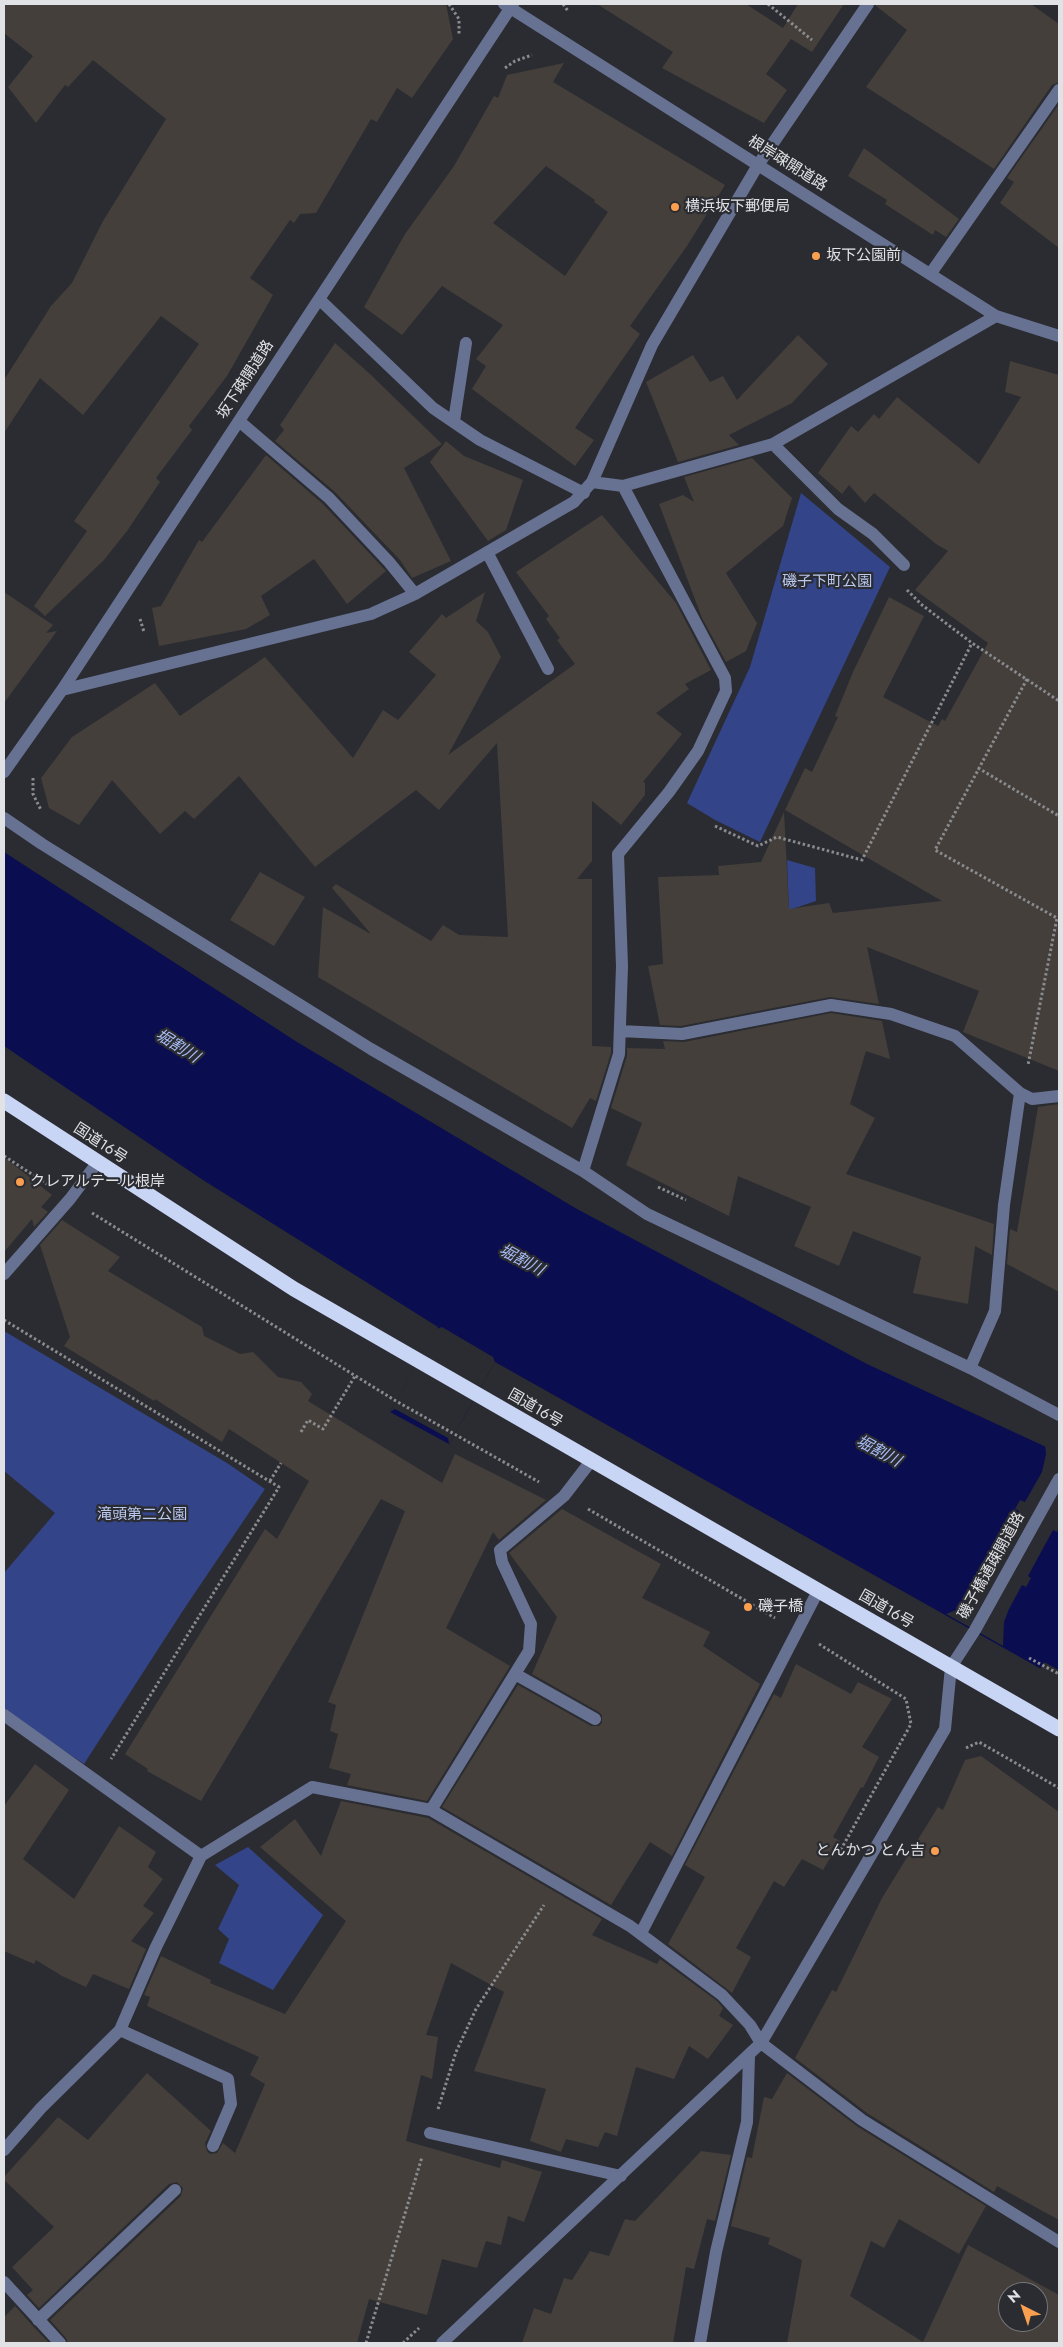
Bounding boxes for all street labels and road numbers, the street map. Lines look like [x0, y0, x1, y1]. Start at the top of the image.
street label: 根岸疎開道路 [744, 133, 830, 195]
street label: 坂下疎開道路 [214, 337, 278, 423]
street label: 国道16号 [70, 1120, 130, 1168]
street label: 国道16号 [504, 1386, 566, 1432]
street label: 磯子橋通疎開道路 [955, 1509, 1029, 1623]
street label: 国道16号 [855, 1587, 917, 1633]

